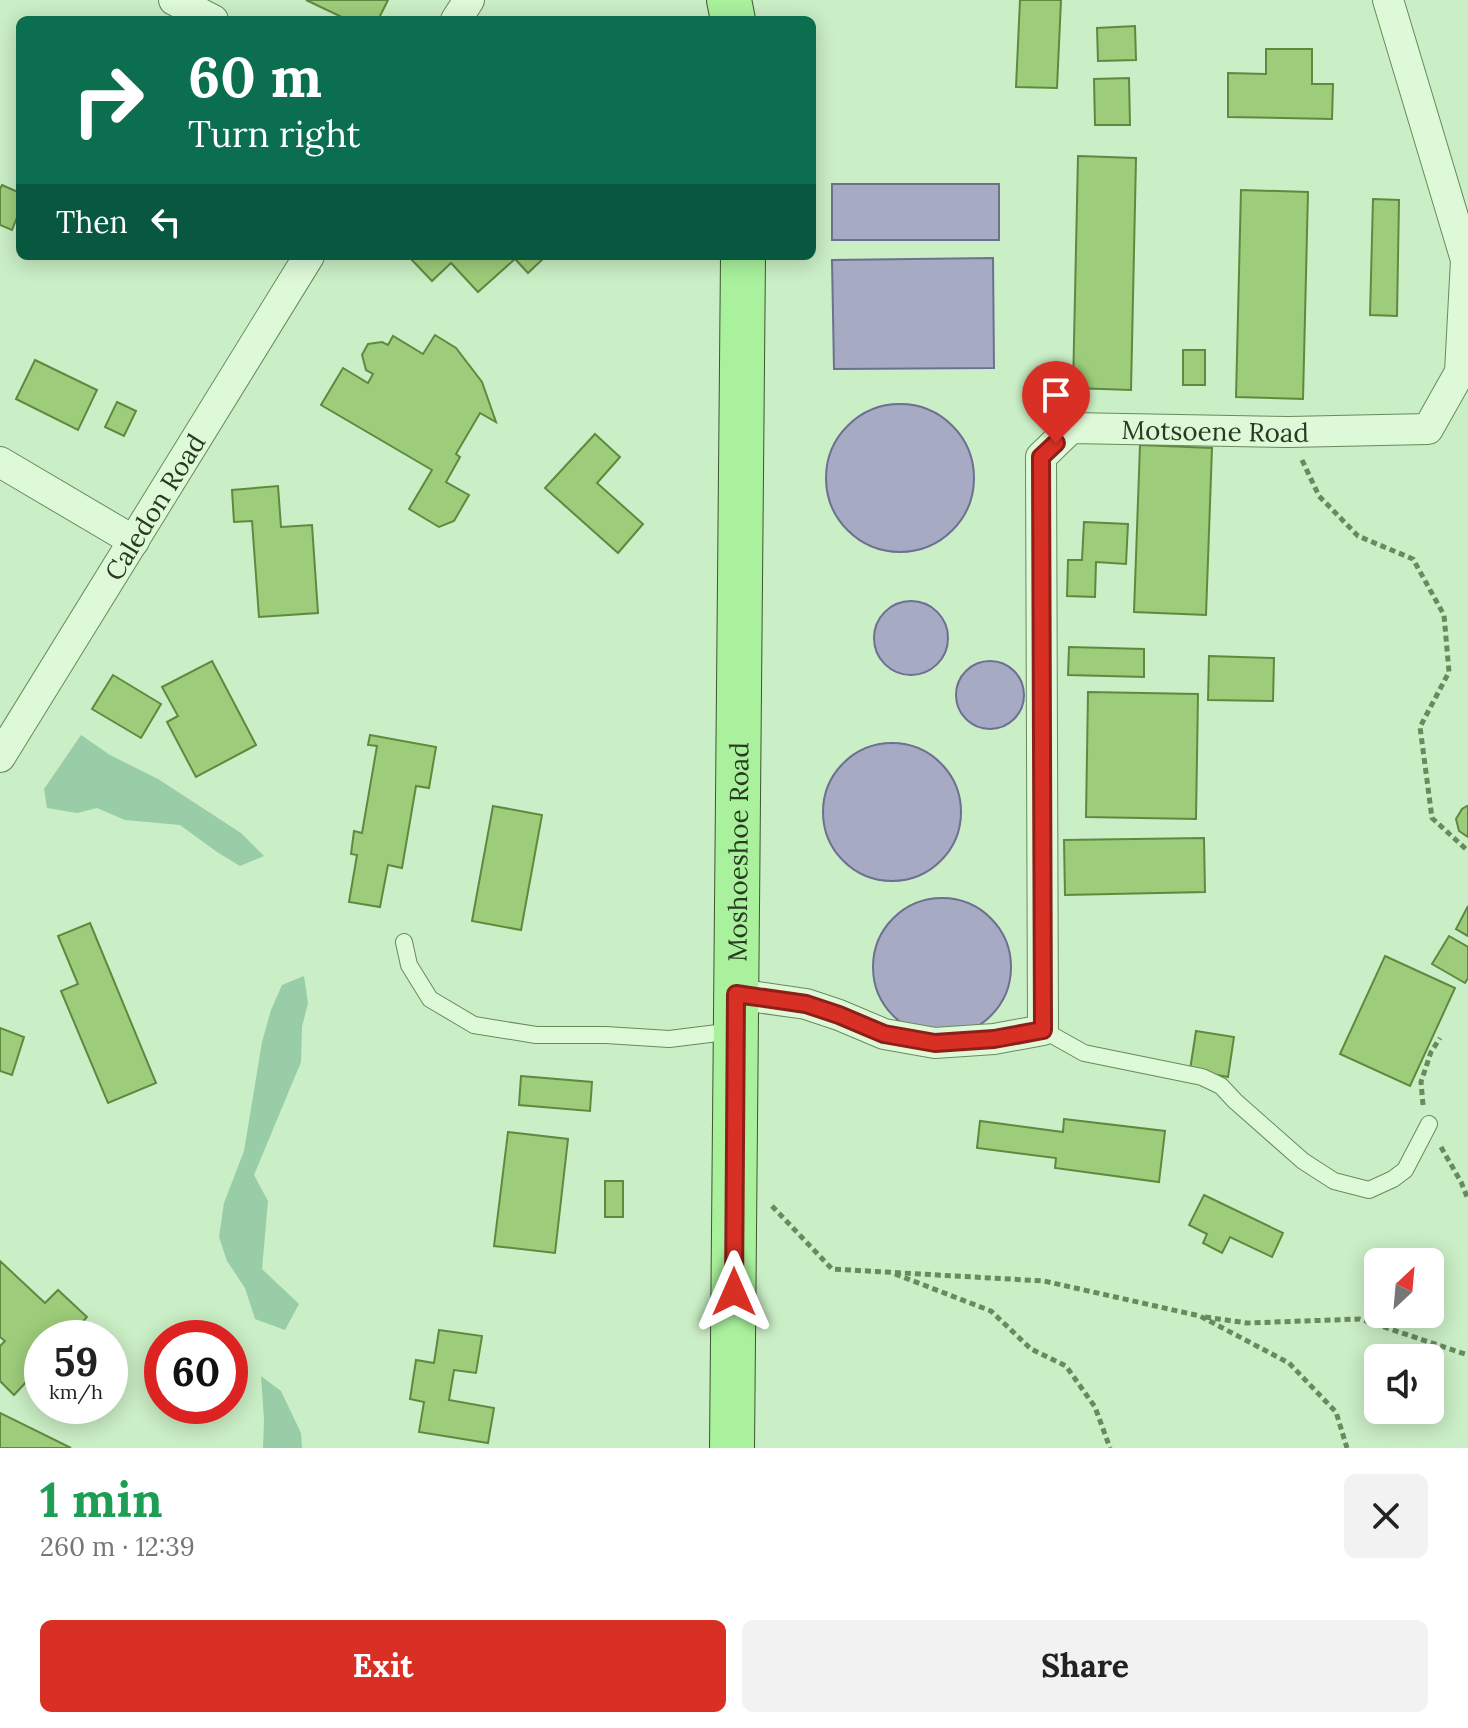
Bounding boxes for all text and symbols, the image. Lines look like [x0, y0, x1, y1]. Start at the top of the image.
text: 60 m [188, 41, 322, 112]
icon: right [56, 48, 160, 152]
text: Turn right [188, 111, 361, 157]
icon: left [144, 200, 188, 244]
text: Then [56, 203, 128, 241]
pin [1022, 361, 1090, 443]
icon: arrive [1034, 373, 1078, 417]
street label: Motsoene Road [1121, 412, 1309, 449]
street label: Caledon Road [97, 427, 212, 586]
street label: Moshoeshoe Road [720, 742, 755, 962]
north arrow [1364, 1248, 1444, 1328]
map controls [1364, 1248, 1444, 1424]
position arrow [692, 1250, 776, 1334]
speed limit sign: 60 [144, 1320, 248, 1424]
text: 59 [54, 1336, 98, 1387]
button: sound [1364, 1344, 1444, 1424]
text: km/h [49, 1379, 103, 1404]
text: 1 min [40, 1469, 163, 1530]
button: close [1344, 1474, 1428, 1558]
text: 260 m · 12:39 [40, 1530, 195, 1563]
button: Exit [40, 1620, 726, 1712]
button: Share [742, 1620, 1428, 1712]

